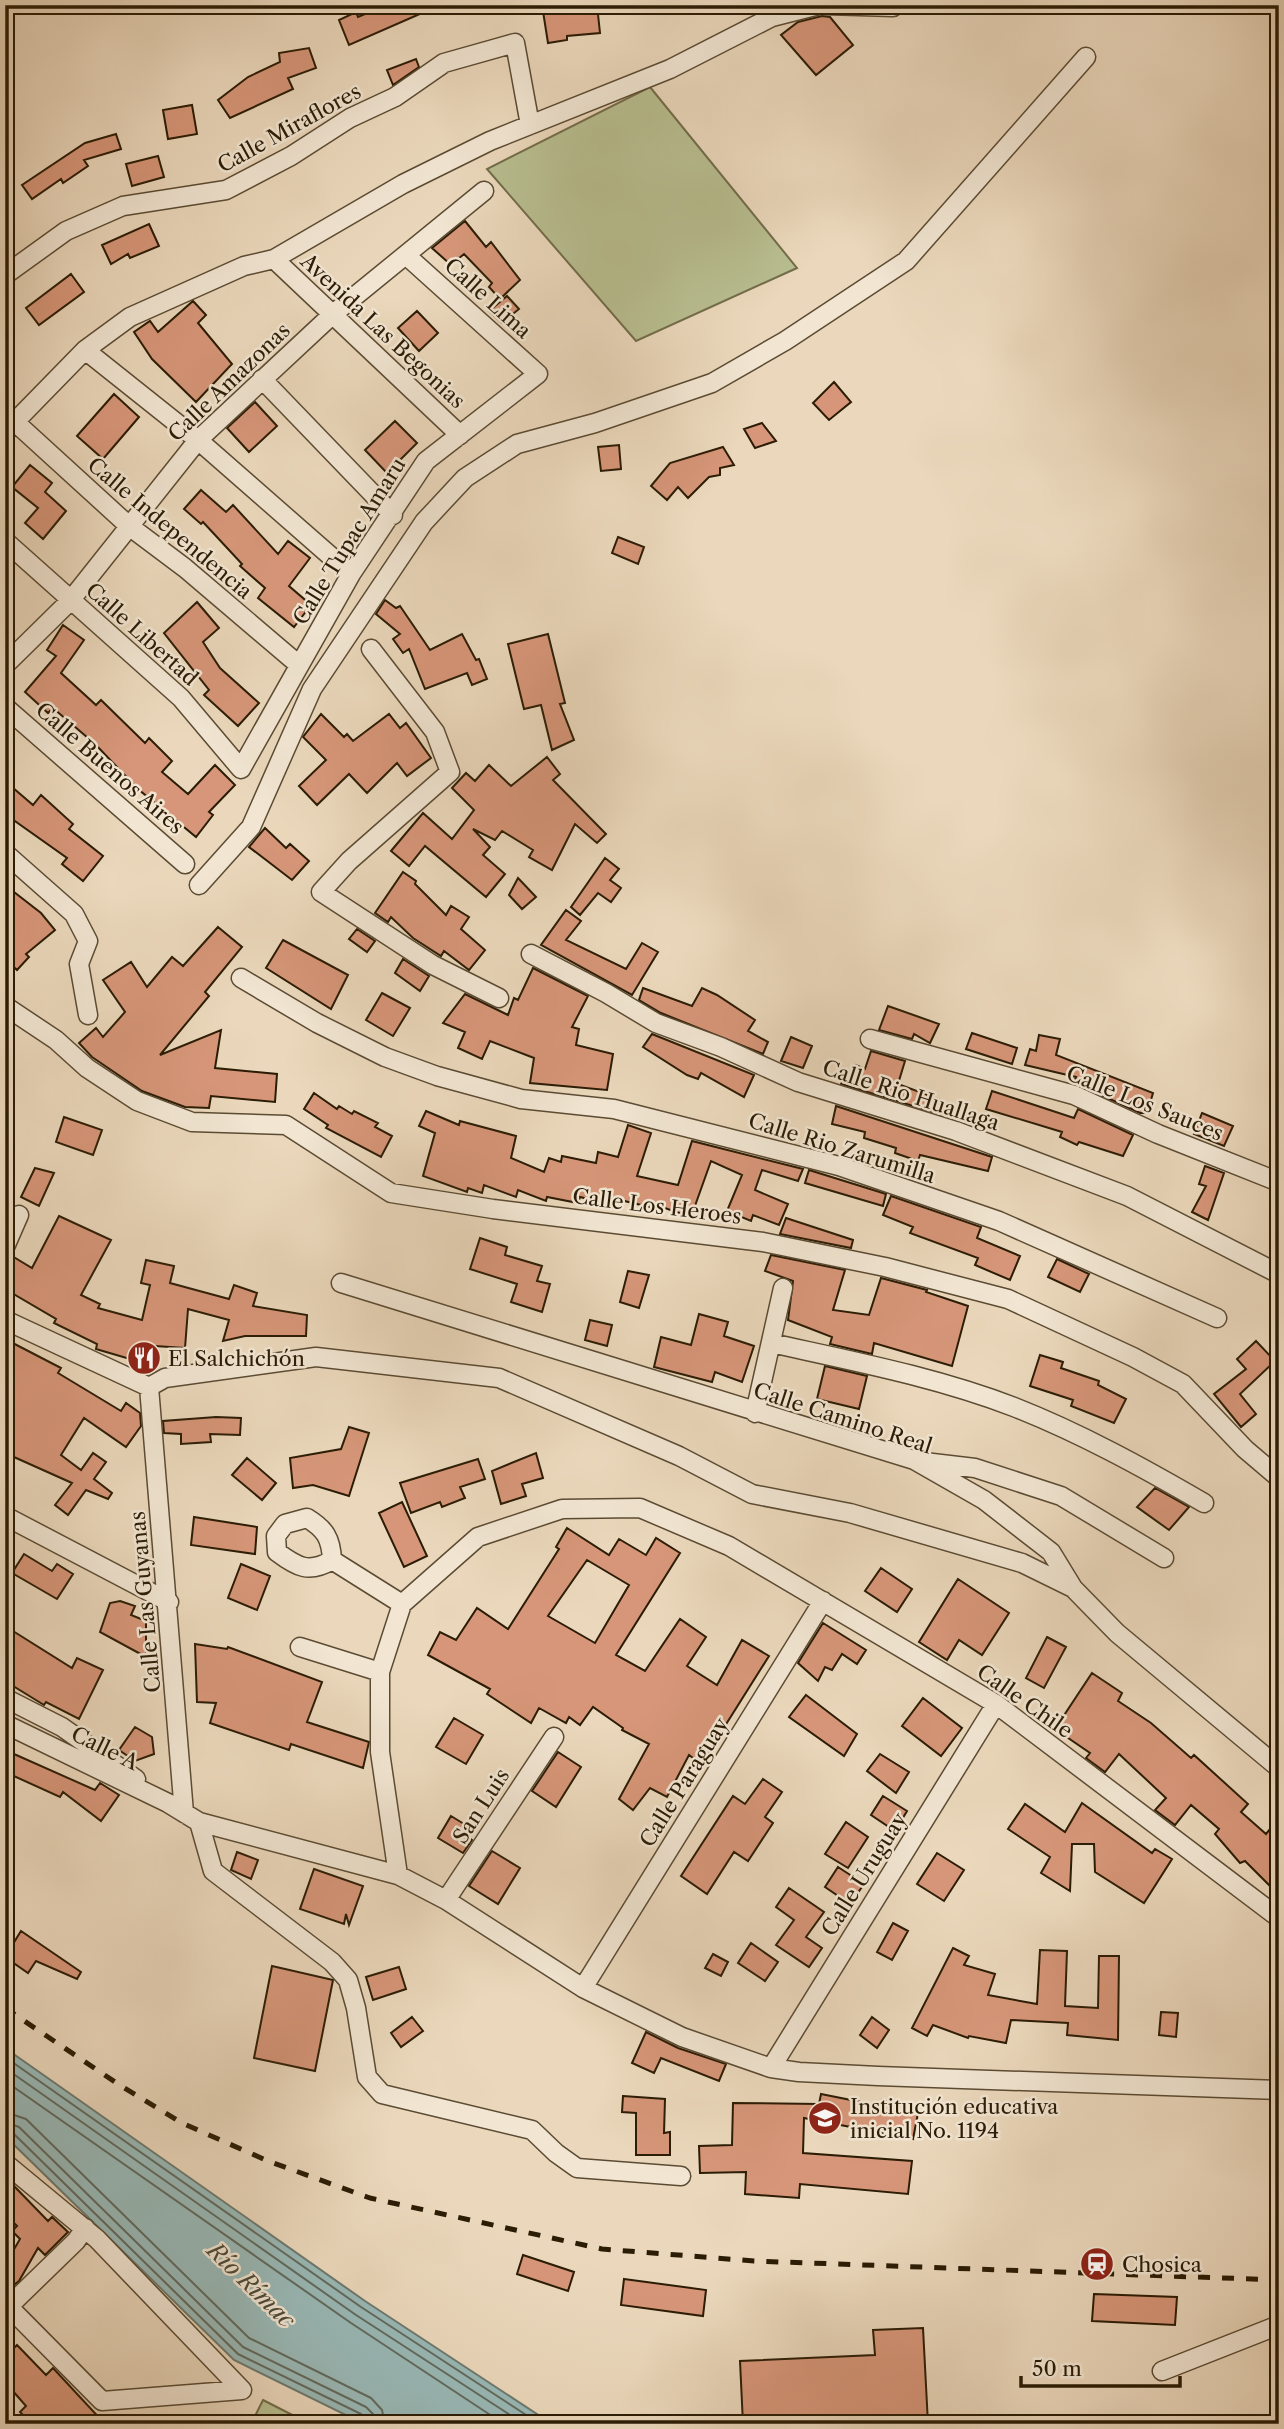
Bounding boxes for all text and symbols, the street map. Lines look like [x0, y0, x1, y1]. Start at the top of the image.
street label: Calle Miraflores [213, 78, 365, 178]
street label: Avenida Las Begonias [295, 248, 470, 414]
street label: Calle Lima [440, 253, 537, 344]
street label: Calle Amazonas [163, 318, 295, 446]
street label: Calle Independencia [83, 452, 258, 605]
street label: Calle Tupac Amaru [287, 453, 411, 629]
street label: Calle Libertad [81, 577, 203, 691]
street label: Calle Buenos Aires [31, 697, 189, 839]
street label: Calle Rio Huallaga [819, 1055, 1004, 1136]
street label: Calle Los Sauces [1063, 1060, 1227, 1146]
street label: Calle Rio Zarumilla [746, 1108, 939, 1189]
street label: Calle Los Heroes [571, 1183, 743, 1229]
restaurant icon: El Salchichón [125, 1339, 163, 1377]
place label: El Salchichón [168, 1346, 305, 1371]
street label: Calle Camino Real [751, 1377, 935, 1459]
street label: Calle Las Guyanas [125, 1510, 165, 1694]
street label: Calle Chile [972, 1659, 1078, 1743]
street label: Calle Paraguay [634, 1712, 734, 1851]
street label: Calle A [67, 1721, 143, 1775]
street label: San Luis [447, 1764, 515, 1848]
street label: Calle Uruguay [816, 1807, 912, 1940]
place label: Institución educativa inicial No. 1194 [850, 2094, 1059, 2143]
school or university icon: Institución educativa inicial No. 1194 [806, 2099, 844, 2137]
water label: Río Rímac [200, 2235, 302, 2335]
station icon: Chosica [1078, 2245, 1116, 2283]
place label: Chosica [1122, 2252, 1203, 2277]
scale bar [1021, 2345, 1181, 2389]
text: 50 m [1032, 2356, 1082, 2381]

